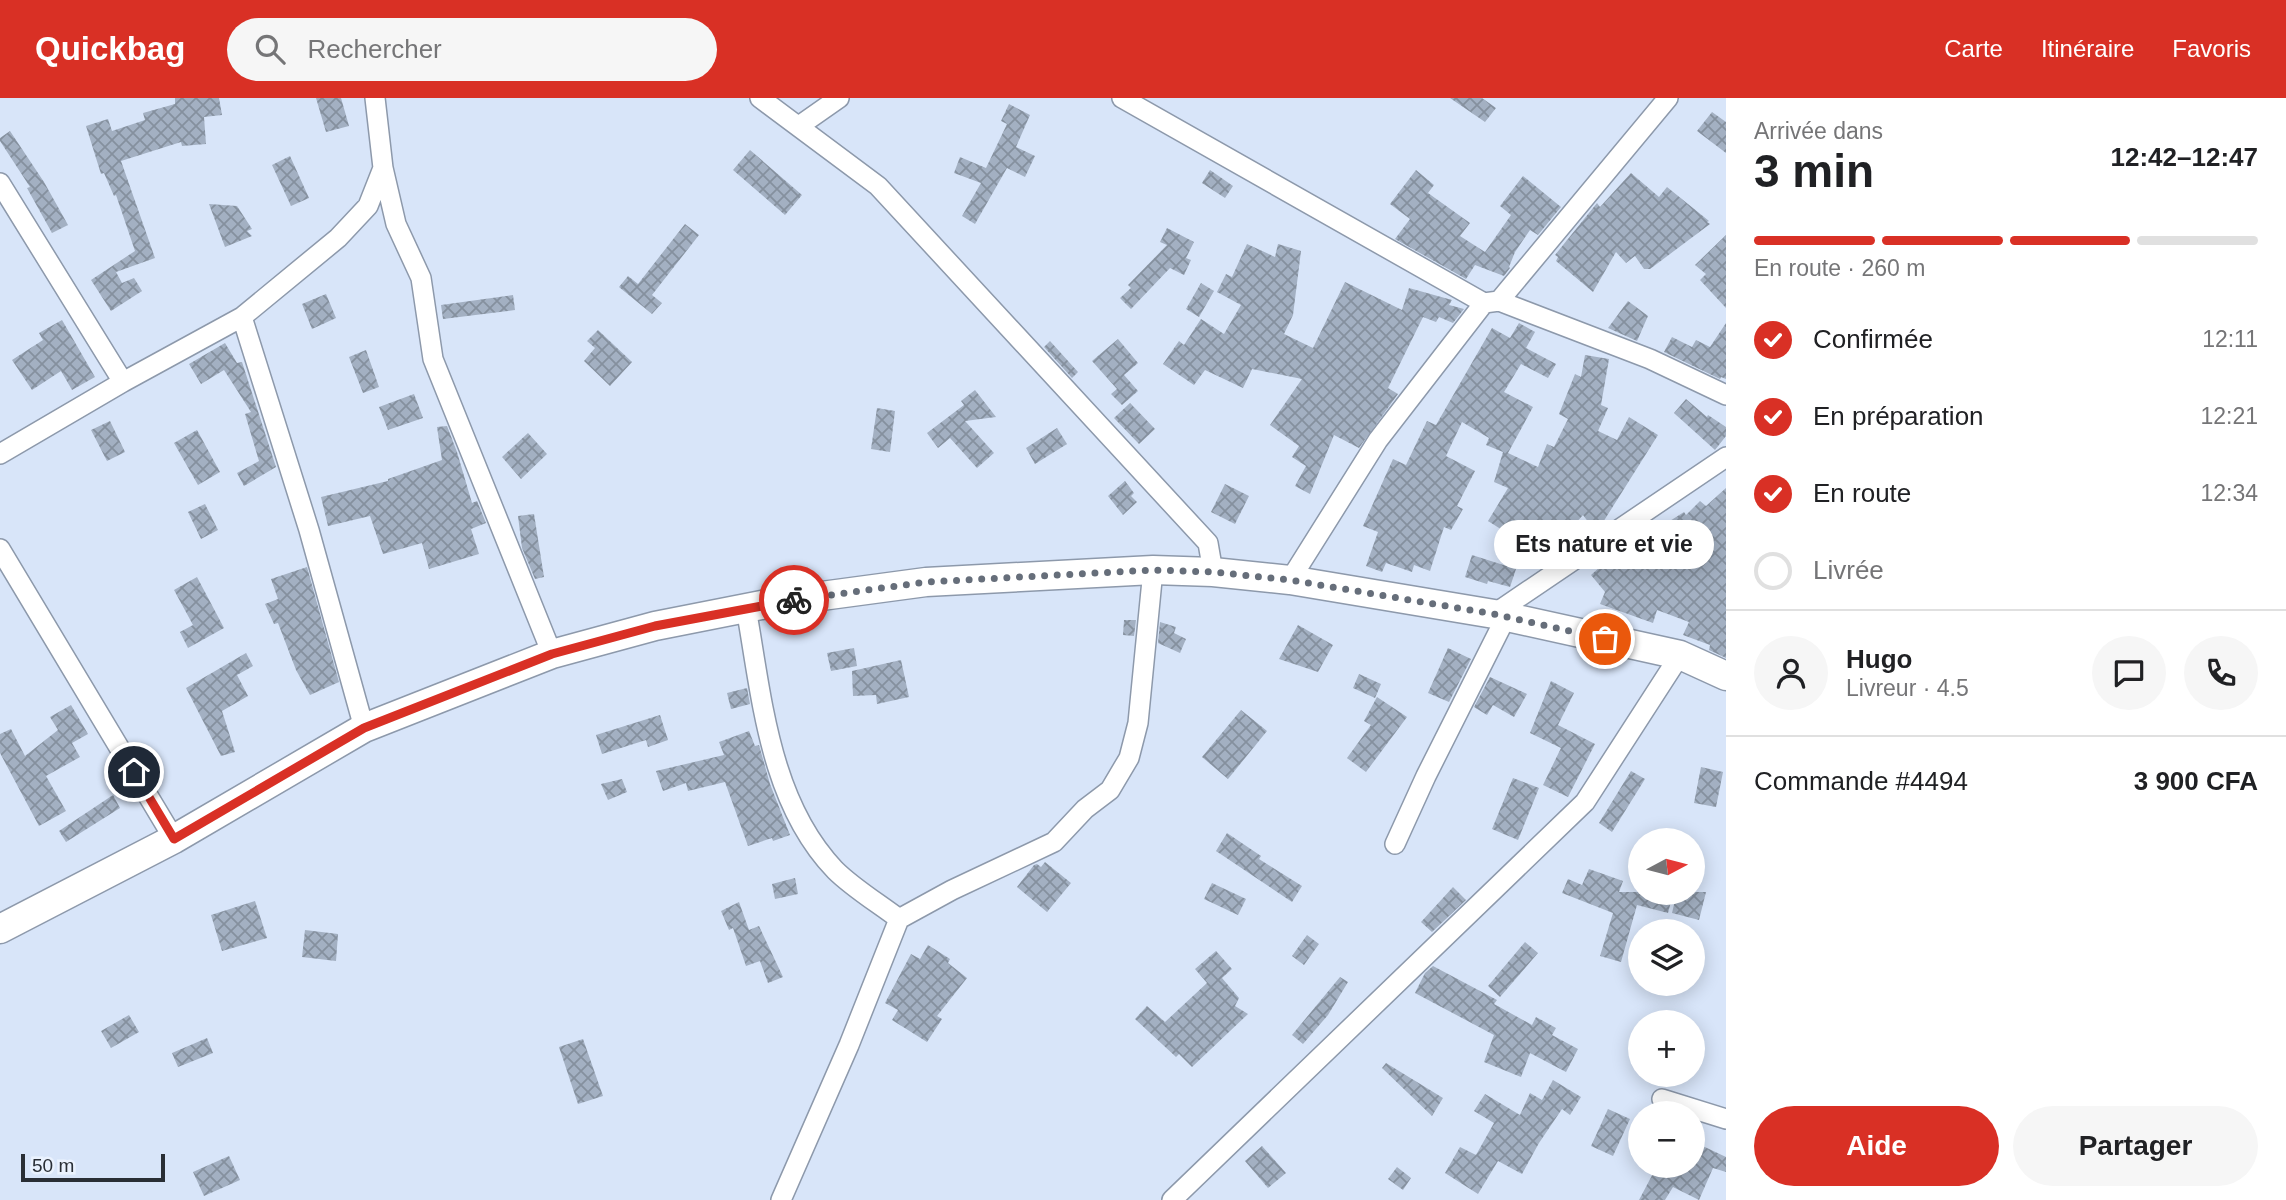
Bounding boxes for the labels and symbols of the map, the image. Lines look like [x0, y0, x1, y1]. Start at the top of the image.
callout: Ets nature et vie [1495, 520, 1715, 569]
courier [759, 565, 829, 635]
pin [1575, 609, 1635, 669]
pin [104, 742, 164, 802]
north arrow [1628, 828, 1704, 905]
scale bar [21, 1151, 164, 1183]

